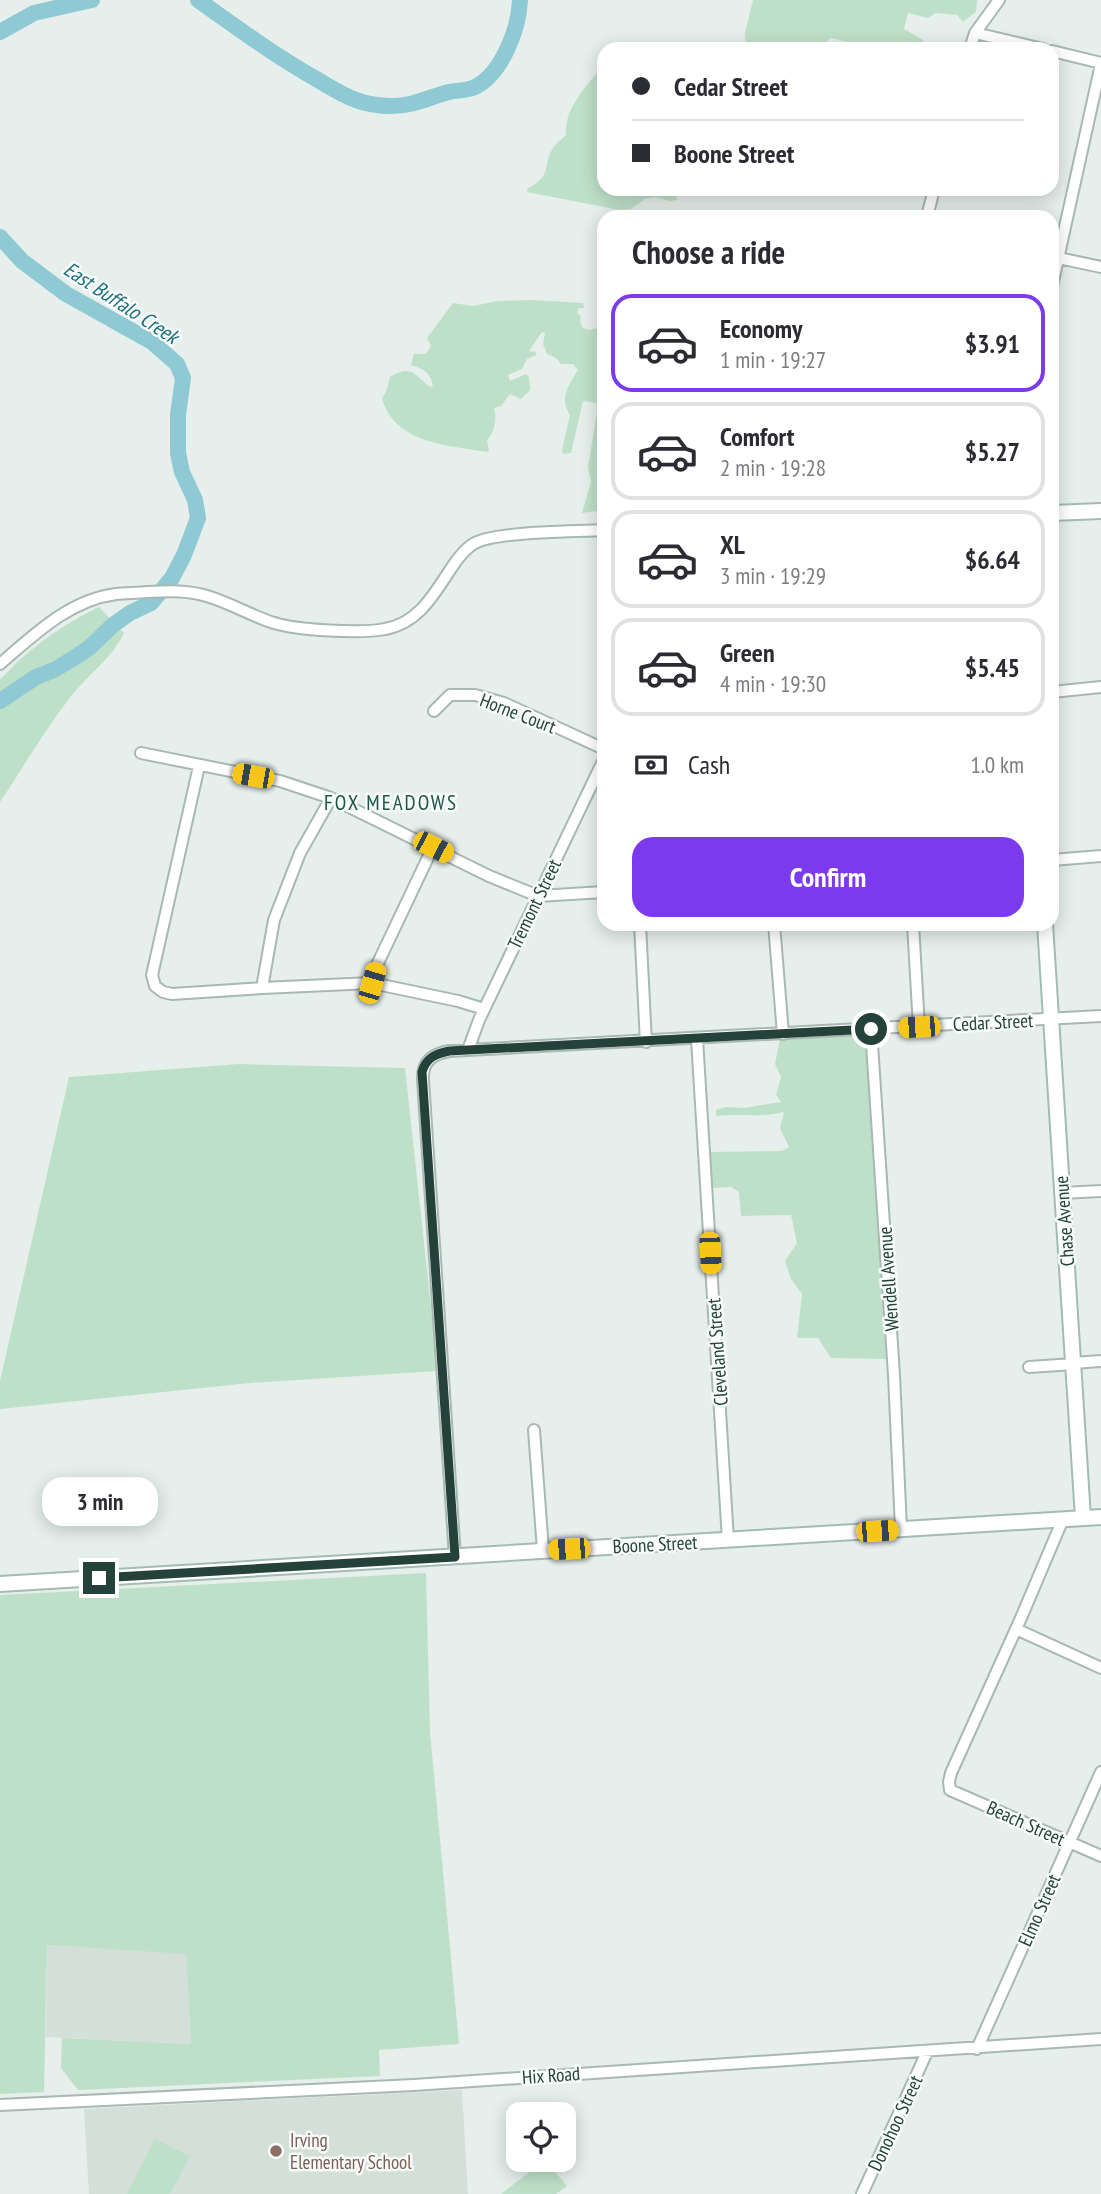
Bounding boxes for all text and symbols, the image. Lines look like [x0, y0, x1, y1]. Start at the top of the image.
text: Cedar Street [674, 70, 788, 103]
text: Boone Street [674, 137, 794, 170]
text: Choose a ride [632, 231, 785, 273]
water label: East Buffalo Creek [59, 255, 186, 351]
icon: car [636, 312, 699, 375]
text: Economy [720, 312, 802, 345]
text: $3.91 [965, 327, 1020, 360]
text: 1 min · 19:27 [720, 345, 826, 374]
icon: car [636, 420, 699, 483]
text: Comfort [720, 420, 794, 453]
text: $5.27 [965, 435, 1020, 468]
text: 2 min · 19:28 [720, 453, 826, 482]
icon: car [636, 528, 699, 591]
text: XL [720, 528, 745, 561]
text: $6.64 [965, 543, 1020, 576]
text: 3 min · 19:29 [720, 561, 826, 590]
icon: car [636, 636, 699, 699]
text: Green [720, 636, 775, 669]
text: $5.45 [965, 651, 1020, 684]
text: 4 min · 19:30 [720, 669, 826, 698]
street label: Horne Court [477, 688, 560, 739]
icon: cash [632, 746, 670, 784]
text: Cash [688, 748, 730, 781]
text: 1.0 km [970, 750, 1024, 779]
car [231, 762, 276, 790]
district label: FOX MEADOWS [324, 789, 458, 816]
car [410, 828, 457, 866]
button: Confirm [632, 837, 1024, 917]
street label: Tremont Street [502, 854, 566, 953]
car [357, 960, 388, 1006]
street label: Cedar Street [952, 1008, 1035, 1036]
route start [855, 1013, 887, 1045]
car [898, 1016, 941, 1038]
street label: Chase Avenue [1049, 1175, 1079, 1267]
street label: Wendell Avenue [872, 1226, 904, 1332]
car [699, 1231, 722, 1275]
street label: Cleveland Street [701, 1297, 733, 1407]
callout: 3 min [41, 1476, 157, 1526]
text: 3 min [77, 1487, 123, 1516]
car [856, 1519, 899, 1543]
street label: Boone Street [612, 1530, 699, 1558]
car [548, 1537, 591, 1561]
route end [83, 1562, 115, 1594]
street label: Beach Street [983, 1795, 1069, 1851]
street label: Elmo Street [1012, 1869, 1066, 1950]
street label: Hix Road [521, 2061, 581, 2089]
street label: Donohoo Street [862, 2071, 928, 2175]
map controls [506, 2102, 576, 2172]
button: locate [506, 2102, 576, 2172]
place label: Irving Elementary School [290, 2128, 412, 2174]
marker: Irving Elementary School [268, 2143, 284, 2159]

